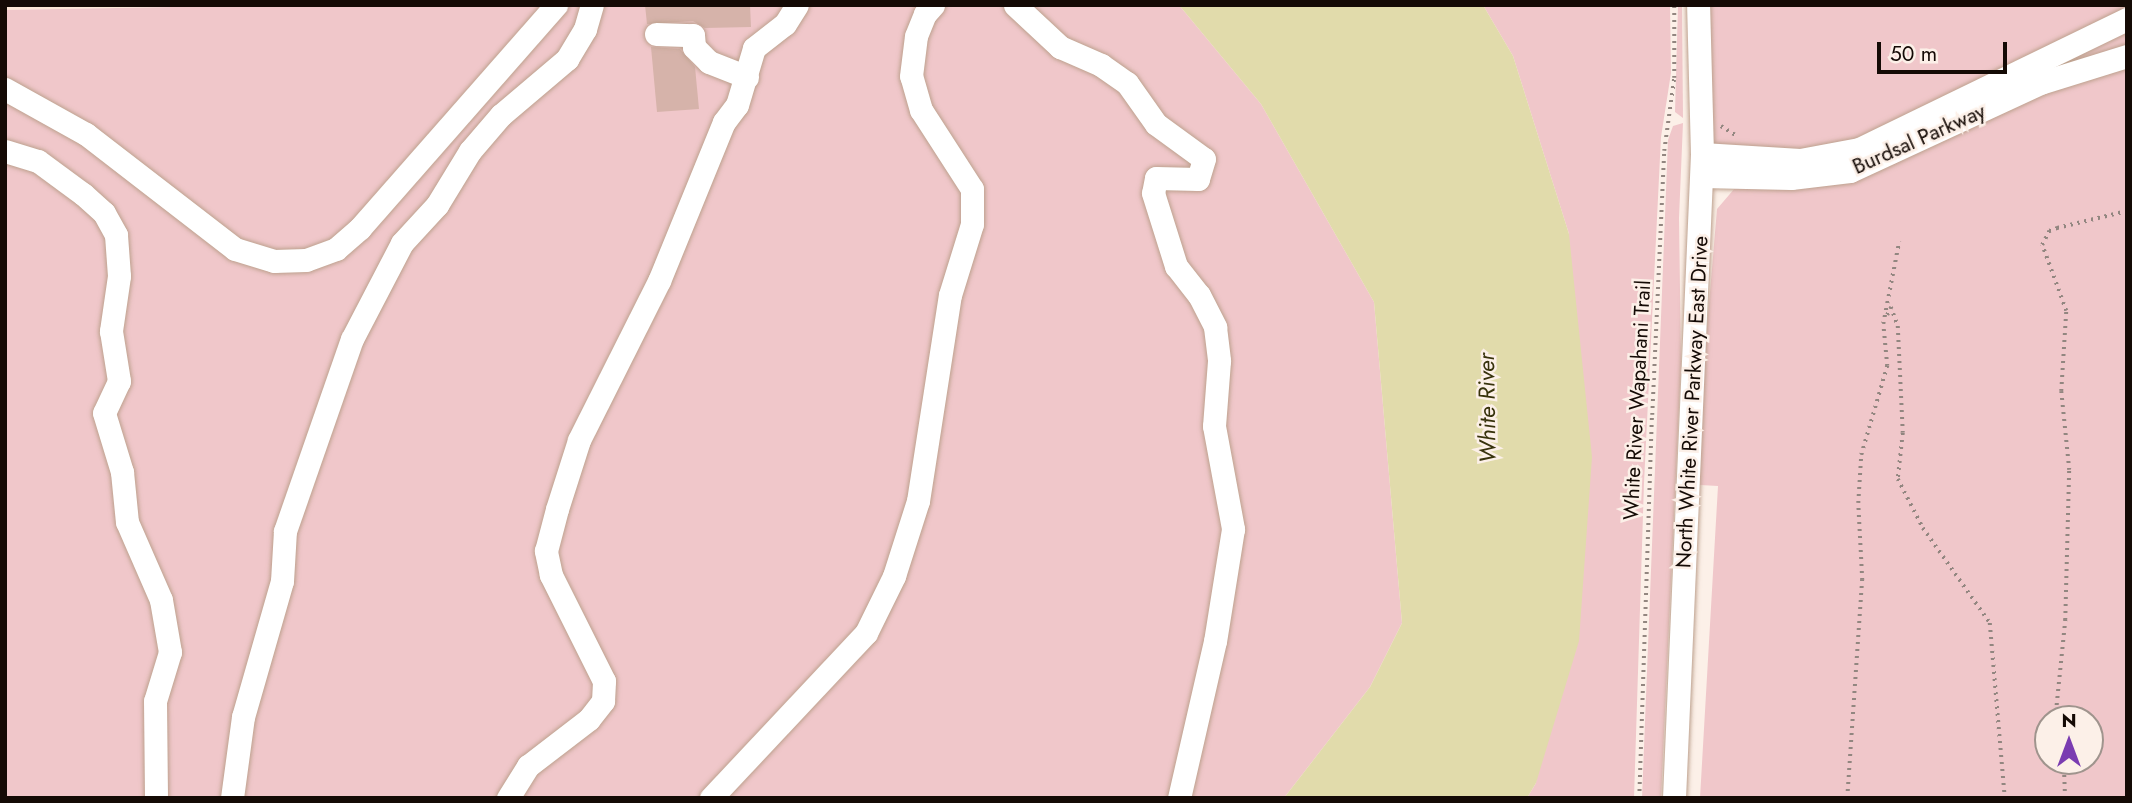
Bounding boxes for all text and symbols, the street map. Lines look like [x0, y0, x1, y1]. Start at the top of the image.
scale bar [1880, 28, 2010, 72]
text: 50 m [1890, 39, 1937, 69]
street label: Burdsal Parkway [1849, 98, 1989, 180]
street label: North White River Parkway East Drive [1671, 235, 1713, 569]
street label: White River Wapahani Trail [1618, 279, 1656, 521]
water label: White River [1472, 353, 1502, 463]
north arrow [2034, 705, 2104, 775]
text: N [2061, 707, 2077, 734]

